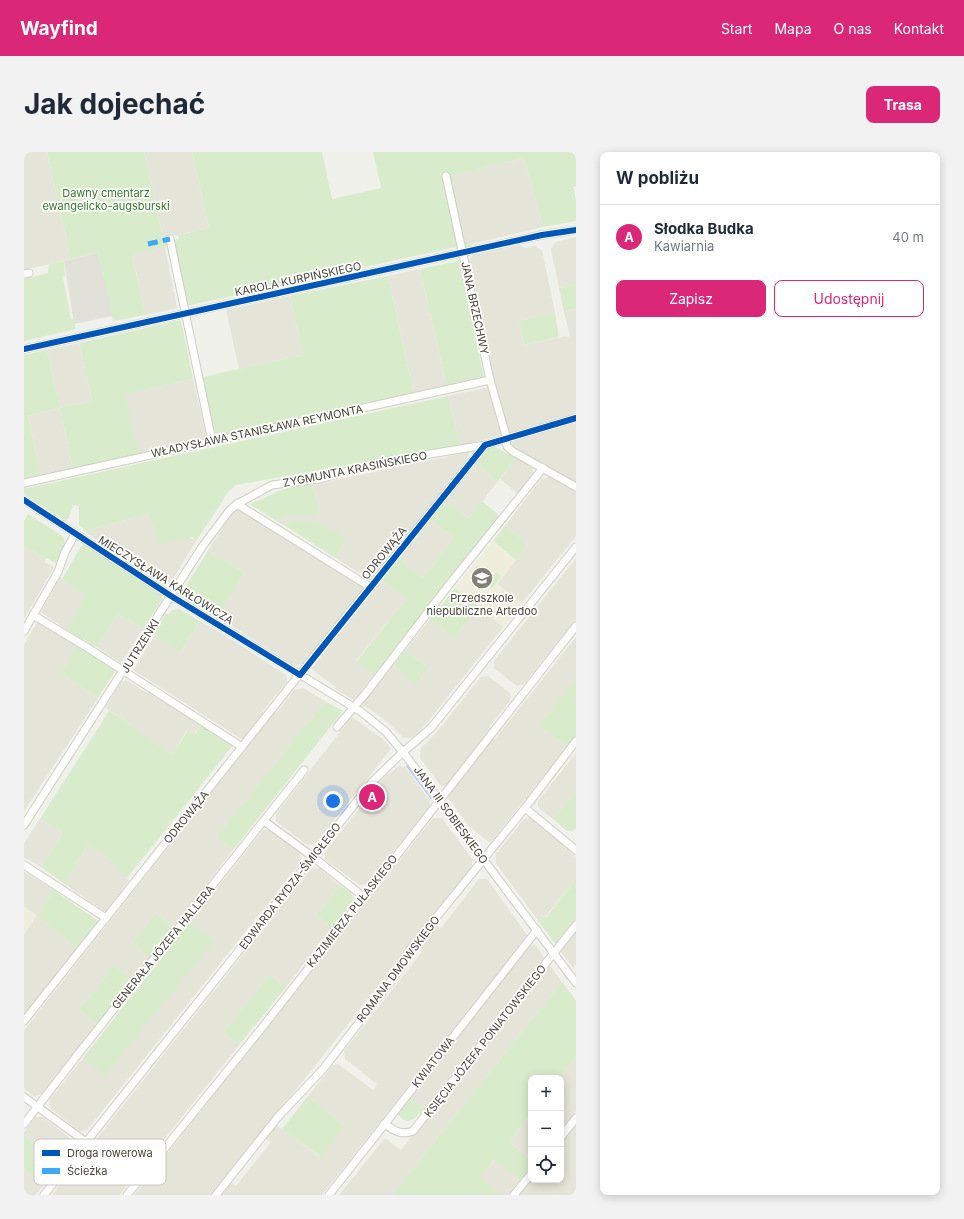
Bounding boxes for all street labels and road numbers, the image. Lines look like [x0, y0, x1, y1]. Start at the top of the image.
street label: KAROLA KURPIŃSKIEGO [233, 259, 363, 299]
street label: JANA BRZECHWY [458, 260, 492, 356]
street label: WŁADYSŁAWA STANISŁAWA REYMONTA [150, 402, 365, 460]
street label: ZYGMUNTA KRASIŃSKIEGO [282, 448, 428, 490]
street label: ODROWĄŻA [358, 523, 410, 582]
street label: MIECZYSŁAWA KARŁOWICZA [96, 533, 236, 628]
street label: JUTRZENKI [118, 617, 162, 675]
street label: JANA III SOBIESKIEGO [411, 763, 491, 867]
street label: ODROWĄŻA [160, 787, 212, 846]
street label: EDWARDA RYDZA-ŚMIGŁEGO [236, 820, 344, 952]
street label: KAZIMIERZA PUŁASKIEGO [304, 852, 400, 970]
street label: GENERAŁA JÓZEFA HALLERA [109, 882, 218, 1012]
street label: ROMANA DMOWSKIEGO [353, 913, 443, 1025]
street label: KSIĘCIA JÓZEFA PONIATOWSKIEGO [421, 962, 549, 1120]
street label: KWIATOWA [409, 1033, 457, 1090]

